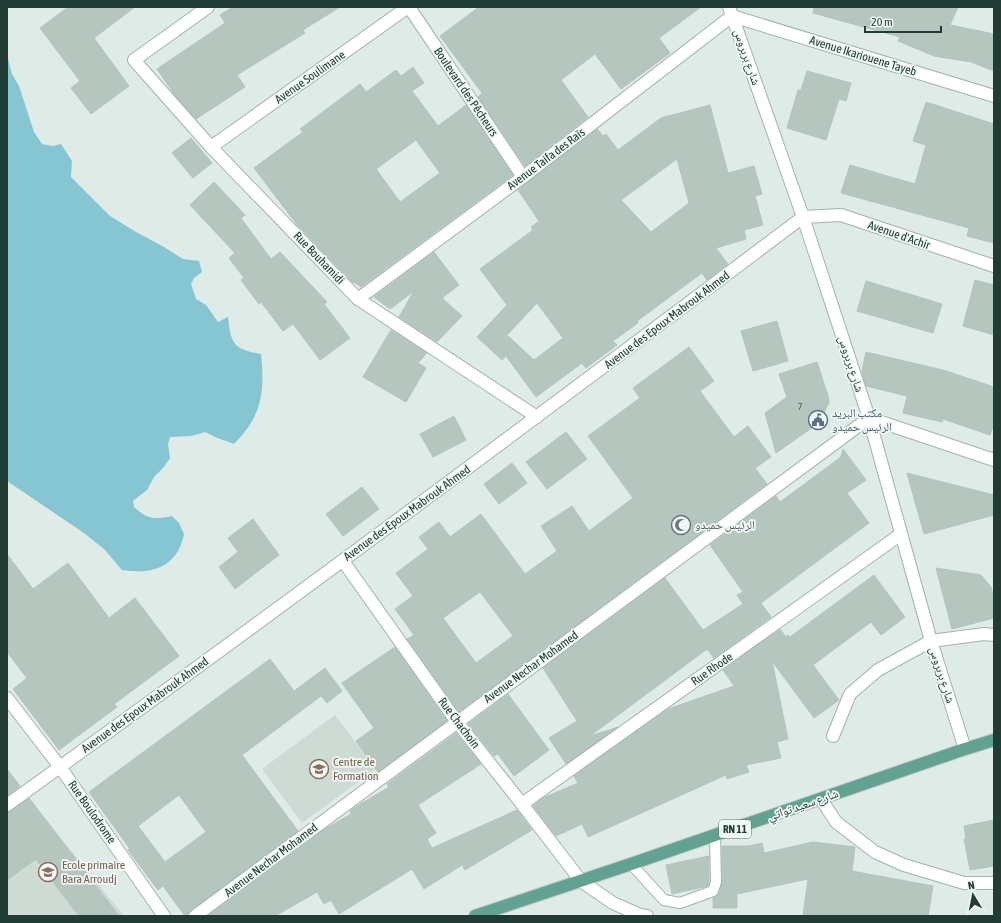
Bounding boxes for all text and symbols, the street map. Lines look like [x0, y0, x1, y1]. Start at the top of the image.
scale bar [865, 8, 941, 34]
text: 20 m [871, 15, 893, 29]
street label: شارع بربروس [730, 27, 763, 87]
street label: Avenue Ikariouene Tayeb [808, 33, 918, 79]
street label: Boulevard des Pêcheurs [431, 45, 501, 139]
street label: Avenue Soulimane [272, 48, 348, 106]
street label: Avenue Taifa des Raïs [504, 125, 588, 193]
street label: Avenue d'Achir [866, 218, 932, 252]
street label: Rue Bouhamidi [291, 229, 347, 287]
street label: Avenue des Epoux Mabrouk Ahmed [602, 268, 732, 372]
street label: شارع بربروس [834, 334, 867, 394]
house number: 7 [798, 401, 803, 412]
place label: مكتب البريد الرئيس حميدو [832, 406, 892, 434]
public building icon: مكتب البريد الرئيس حميدو [807, 409, 829, 431]
street label: Avenue des Epoux Mabrouk Ahmed [341, 462, 473, 564]
mosque icon: الرئيس حميدو [670, 514, 692, 536]
place label: الرئيس حميدو [695, 518, 755, 532]
street label: Avenue Nechar Mohamed [481, 628, 581, 706]
street label: شارع بربروس [925, 645, 958, 705]
street label: Rue Rhode [689, 650, 735, 688]
street label: Avenue des Epoux Mabrouk Ahmed [79, 654, 211, 756]
street label: Rue Chachoin [435, 695, 483, 751]
place label: Centre de Formation [333, 755, 379, 783]
school or university icon: Centre de Formation [308, 758, 330, 780]
street label: Rue Boulodrome [65, 778, 119, 846]
street label: شارع سعيد تواتي [766, 786, 841, 827]
street label: Avenue Nechar Mohamed [222, 820, 320, 900]
road number: RN 11 [719, 820, 751, 838]
place label: Ecole primaire Bara Arroudj [62, 858, 125, 886]
school or university icon: Ecole primaire Bara Arroudj [37, 861, 59, 883]
north arrow [953, 875, 993, 915]
text: N [967, 879, 976, 892]

